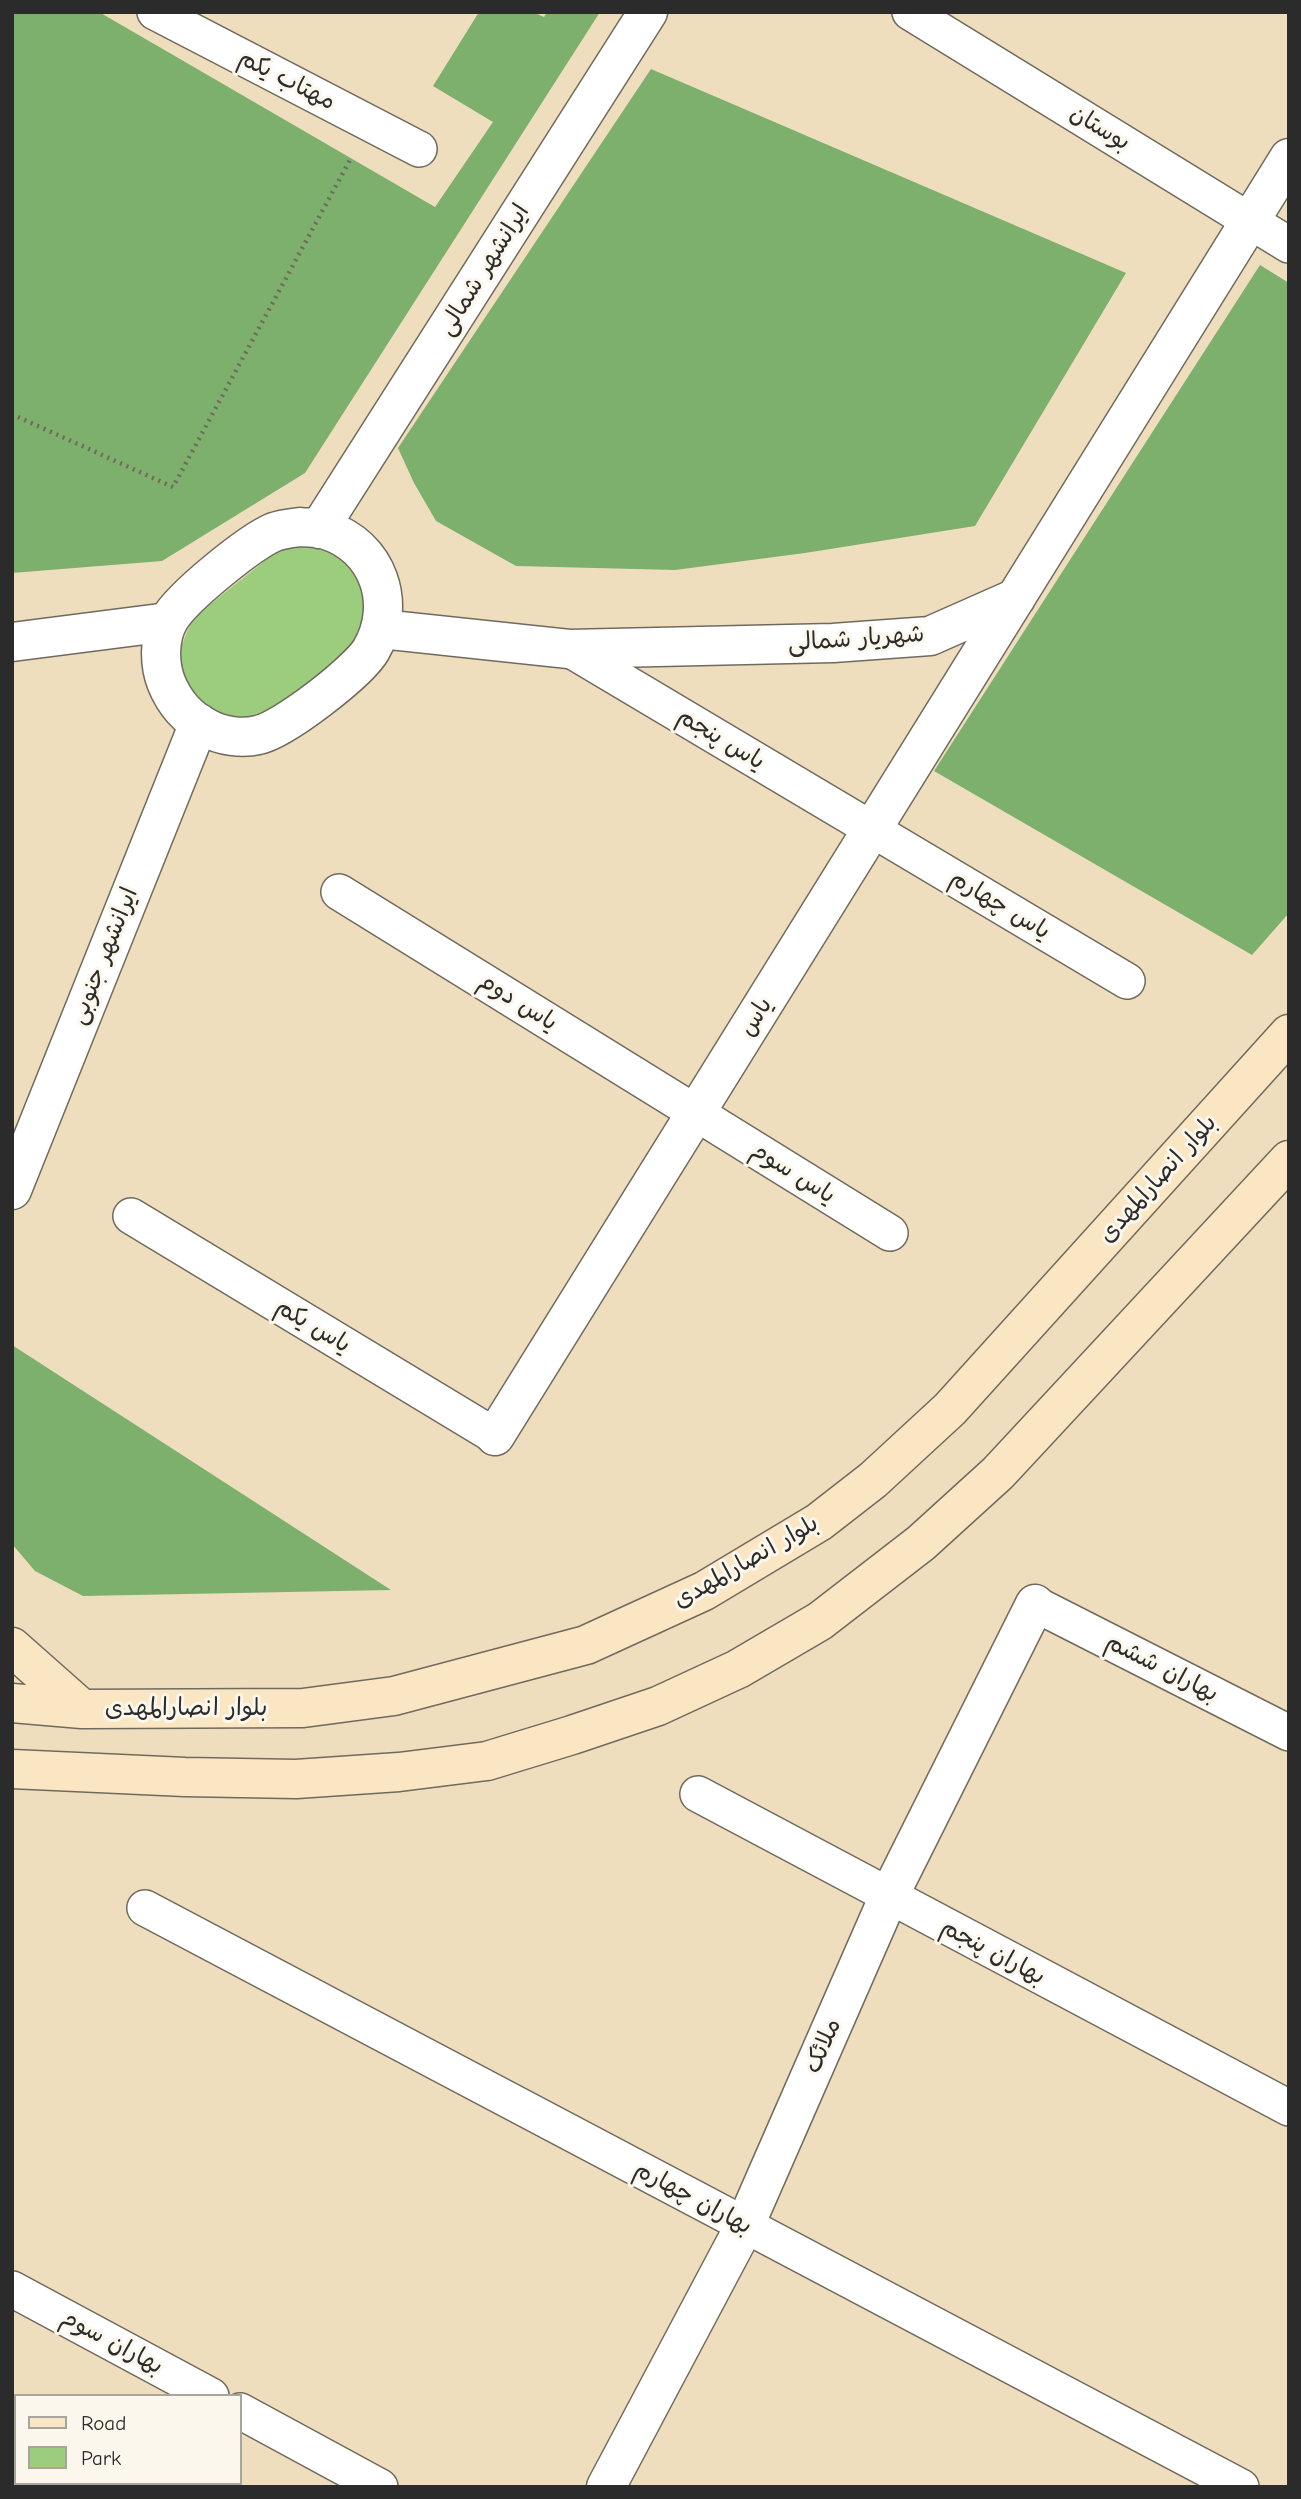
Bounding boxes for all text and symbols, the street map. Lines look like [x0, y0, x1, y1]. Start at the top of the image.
street label: مهتاب یکم [234, 43, 340, 117]
street label: بوستان [1064, 99, 1136, 157]
street label: ایرانشهر شمالی [432, 199, 536, 341]
street label: شهریار شمالی [787, 620, 925, 658]
street label: یاس پنجم [672, 702, 770, 776]
street label: یاس چهارم [945, 864, 1055, 946]
street label: ایرانشهر جنوبی [63, 883, 145, 1029]
street label: یاس دوم [473, 967, 563, 1037]
street label: یاس [733, 992, 779, 1042]
street label: بلوار انصارالمهدی [1093, 1109, 1223, 1249]
street label: یاس سوم [745, 1136, 841, 1210]
street label: یاس یکم [270, 1292, 356, 1360]
street label: بلوار انصارالمهدی [668, 1509, 824, 1615]
street label: بهاران ششم [1101, 1627, 1223, 1709]
street label: بلوار انصارالمهدی [105, 1694, 267, 1722]
street label: بهاران پنجم [936, 1912, 1050, 1992]
street label: ملائک [798, 2014, 848, 2078]
street label: بهاران چهارم [629, 2155, 757, 2241]
street label: بهاران سوم [56, 2303, 168, 2381]
legend [14, 2394, 242, 2485]
text: Road [81, 2411, 126, 2435]
text: Park [81, 2446, 121, 2470]

